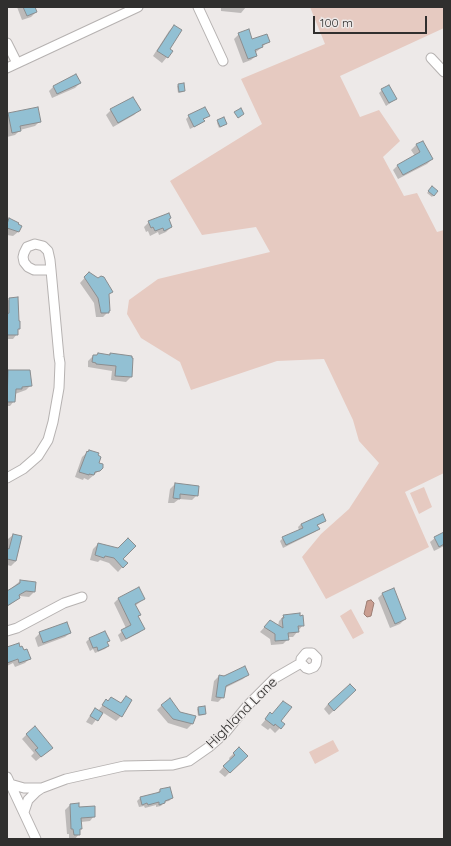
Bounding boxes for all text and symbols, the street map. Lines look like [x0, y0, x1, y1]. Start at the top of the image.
scale bar [315, 8, 429, 34]
text: 100 m [320, 15, 353, 30]
street label: Highland Lane [203, 674, 281, 752]

